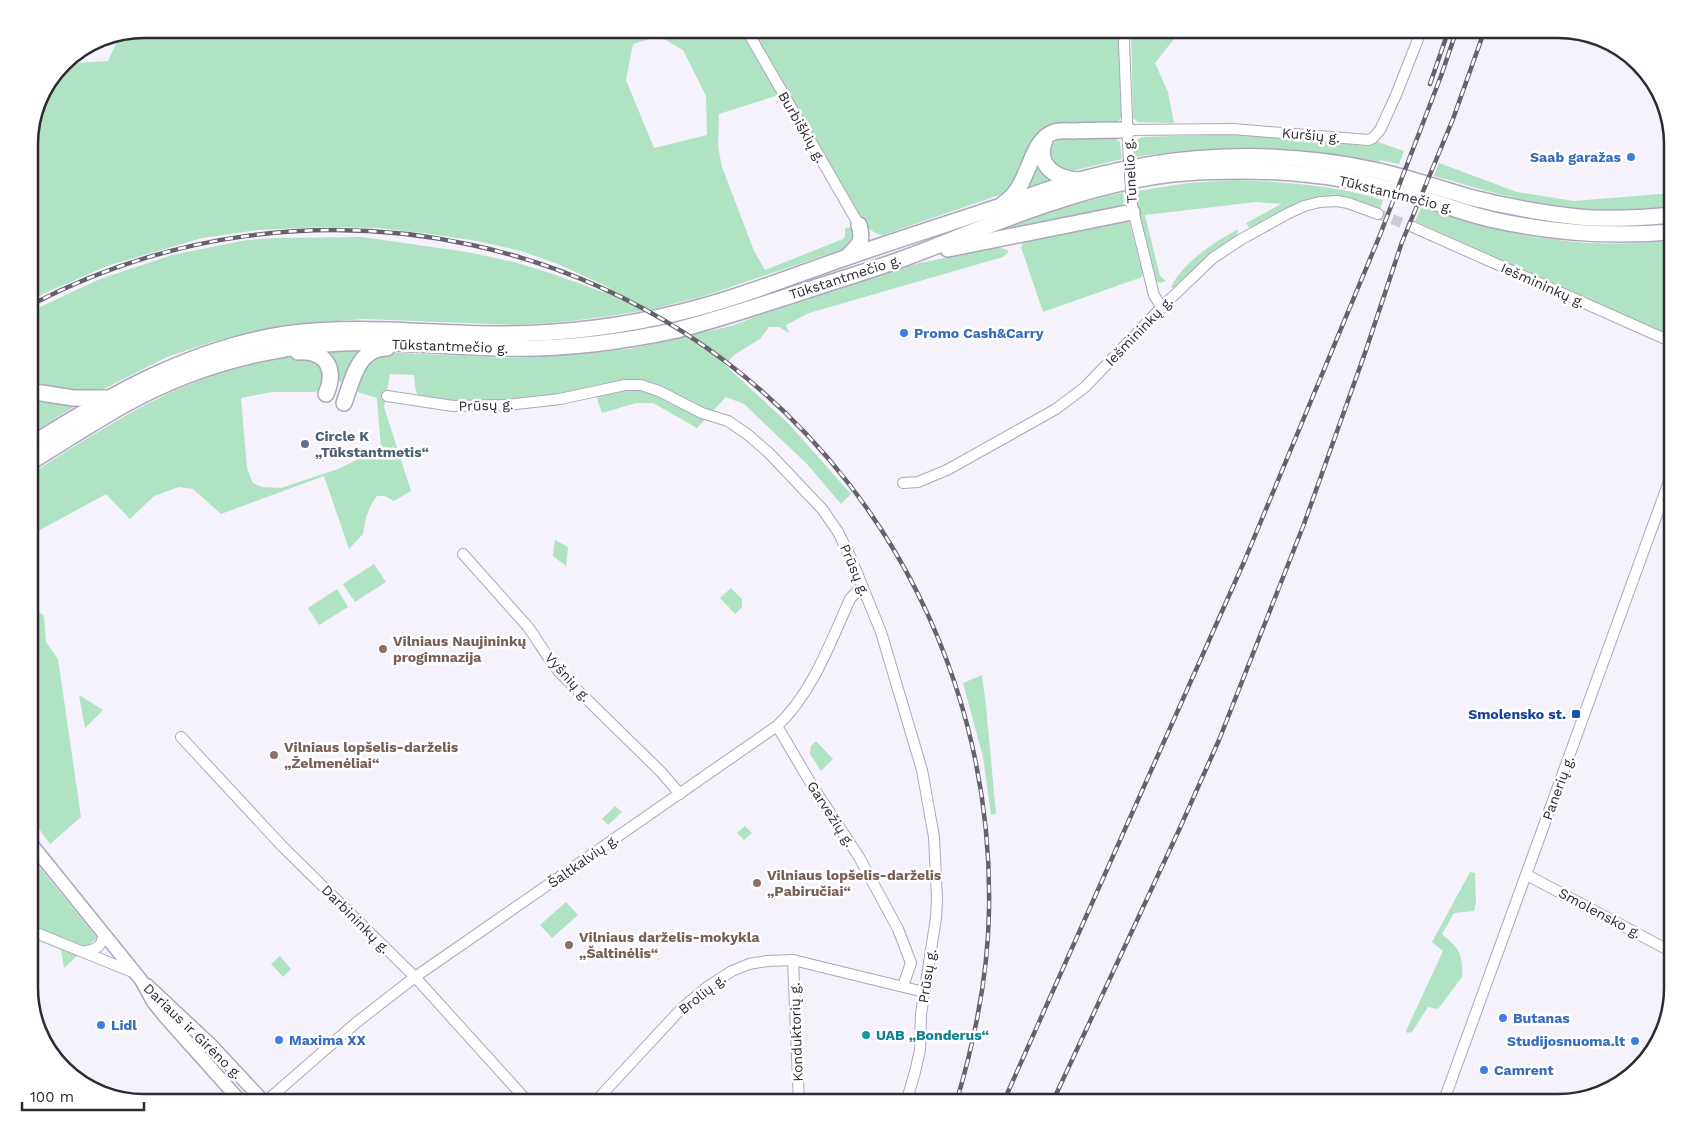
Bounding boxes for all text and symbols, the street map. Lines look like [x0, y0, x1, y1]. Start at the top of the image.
street label: Burbiškių g. [775, 89, 829, 165]
street label: Kuršių g. [1281, 124, 1341, 146]
street label: Tunelio g. [1120, 138, 1140, 204]
place label: Saab garažas [1530, 149, 1622, 165]
marker: Saab garažas [1625, 151, 1637, 163]
street label: Tūkstantmečio g. [1337, 172, 1455, 216]
street label: Tūkstantmečio g. [787, 251, 903, 303]
street label: Iešmininkų g. [1499, 259, 1587, 311]
street label: Iešmininkų g. [1102, 293, 1176, 369]
place label: Promo Cash&Carry [914, 325, 1044, 341]
marker: Promo Cash&Carry [898, 327, 910, 339]
street label: Tūkstantmečio g. [391, 336, 509, 356]
street label: Prūsų g. [458, 396, 514, 414]
place label: Circle K „Tūkstantmetis“ [315, 428, 429, 460]
marker: Circle K „Tūkstantmetis“ [299, 438, 311, 450]
street label: Prūsų g. [837, 542, 873, 598]
place label: Vilniaus Naujininkų progimnazija [393, 633, 527, 665]
marker: Vilniaus Naujininkų progimnazija [377, 643, 389, 655]
street label: Vyšnių g. [542, 649, 594, 705]
place label: Smolensko st. [1468, 706, 1566, 722]
marker: Smolensko st. [1570, 708, 1582, 720]
place label: Vilniaus lopšelis-darželis „Želmenėliai“ [284, 739, 459, 771]
marker: Vilniaus lopšelis-darželis „Želmenėliai“ [268, 749, 280, 761]
street label: Panerių g. [1539, 754, 1577, 822]
street label: Garvežių g. [804, 778, 858, 850]
street label: Šaltkalvių g. [545, 831, 621, 891]
place label: Vilniaus lopšelis-darželis „Pabiručiai“ [767, 867, 942, 899]
marker: Vilniaus lopšelis-darželis „Pabiručiai“ [751, 877, 763, 889]
street label: Darbininkų g. [319, 882, 393, 956]
street label: Smolensko g. [1556, 885, 1644, 941]
place label: Vilniaus darželis-mokykla „Šaltinėlis“ [579, 929, 760, 961]
marker: Vilniaus darželis-mokykla „Šaltinėlis“ [563, 939, 575, 951]
street label: Prūsų g. [915, 948, 939, 1004]
street label: Brolių g. [675, 971, 729, 1017]
street label: Dariaus ir Girėno g. [141, 980, 245, 1082]
street label: Konduktorių g. [786, 982, 806, 1082]
place label: Butanas [1513, 1010, 1570, 1026]
marker: Butanas [1497, 1012, 1509, 1024]
place label: Lidl [111, 1017, 137, 1033]
marker: Lidl [95, 1019, 107, 1031]
place label: UAB „Bonderus“ [876, 1027, 989, 1043]
marker: UAB „Bonderus“ [860, 1029, 872, 1041]
place label: Maxima XX [289, 1032, 367, 1048]
place label: Studijosnuoma.lt [1507, 1033, 1625, 1049]
marker: Maxima XX [273, 1034, 285, 1046]
marker: Studijosnuoma.lt [1629, 1035, 1641, 1047]
place label: Camrent [1494, 1062, 1554, 1078]
marker: Camrent [1478, 1064, 1490, 1076]
scale bar [22, 1080, 145, 1112]
text: 100 m [30, 1088, 74, 1106]

